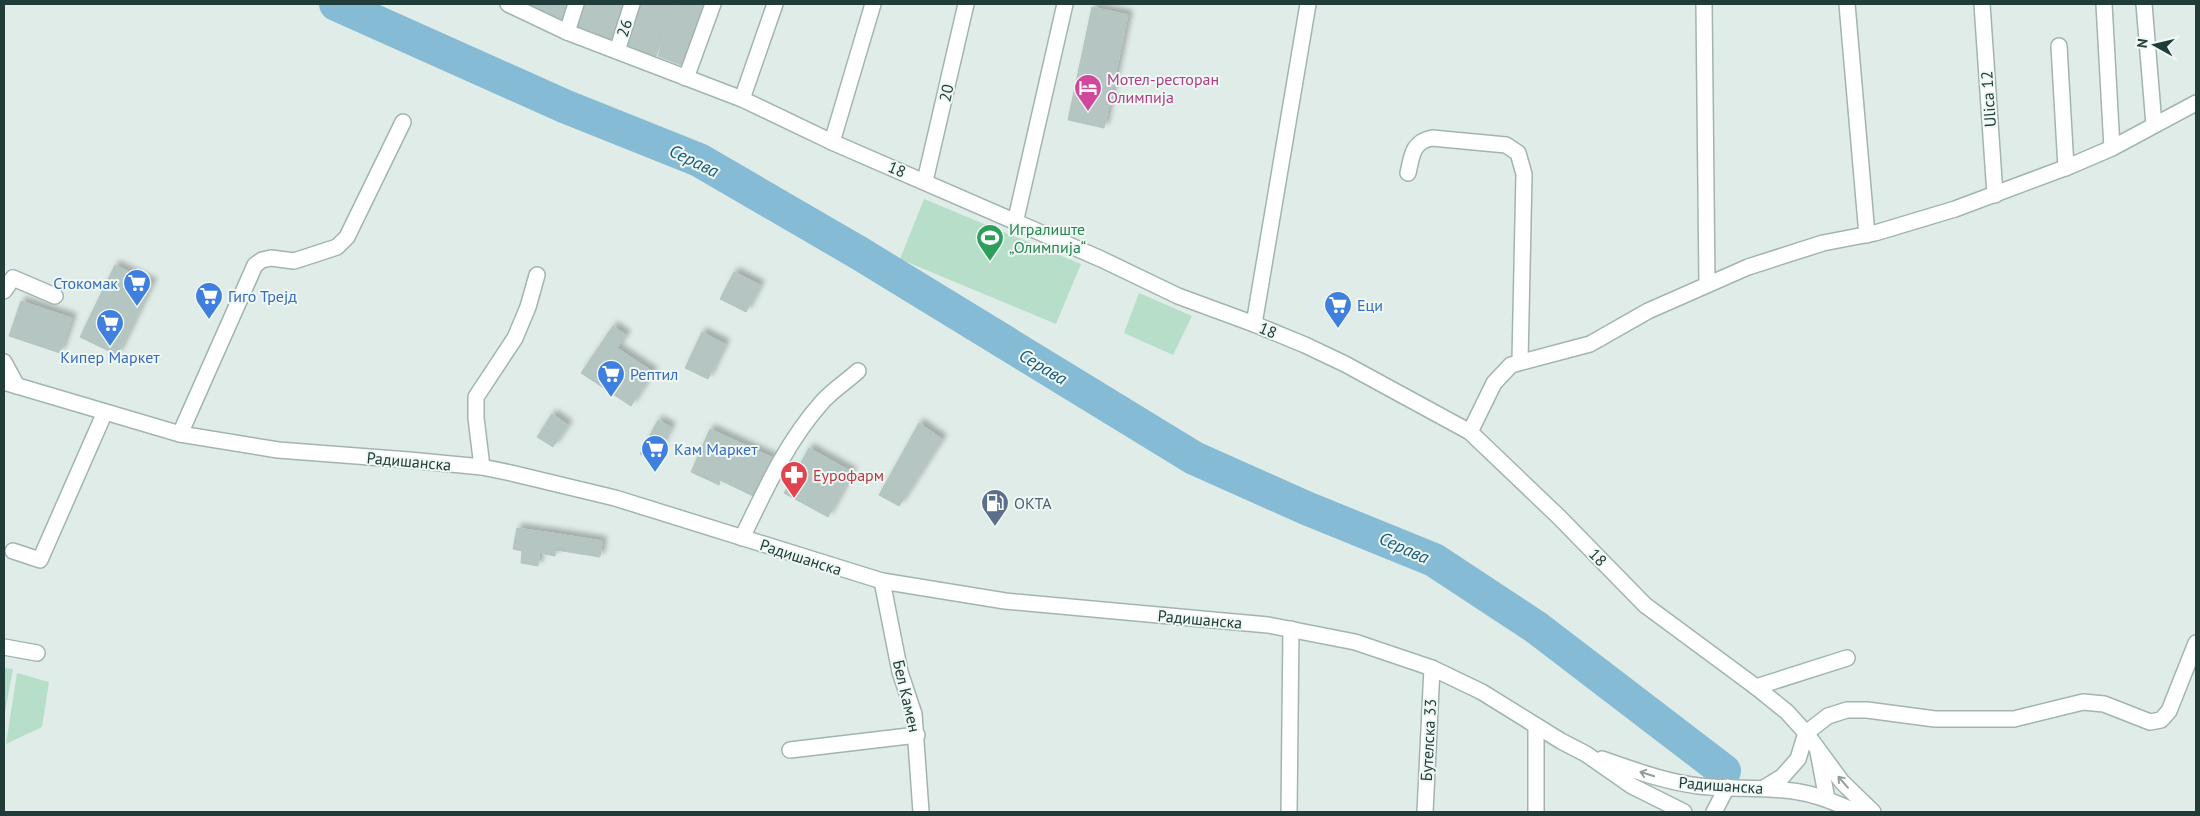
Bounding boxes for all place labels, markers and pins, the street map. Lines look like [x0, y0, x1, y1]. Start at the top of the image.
place label: Мотел-ресторан Олимпија [1107, 69, 1219, 107]
hotel icon: Мотел-ресторан Олимпија [1073, 73, 1103, 112]
place label: Игралиште „Олимпија“ [1009, 219, 1086, 257]
sports icon: Игралиште „Олимпија“ [975, 223, 1005, 262]
supermarket icon: Стокомак [122, 268, 152, 307]
place label: Стокомак [53, 273, 118, 293]
supermarket icon: Гиго Трејд [194, 281, 224, 320]
place label: Гиго Трејд [228, 286, 297, 306]
supermarket icon: Еци [1323, 290, 1353, 329]
place label: Еци [1357, 295, 1383, 315]
supermarket icon: Кипер Маркет [95, 308, 125, 347]
place label: Кипер Маркет [60, 347, 160, 367]
supermarket icon: Рептил [596, 359, 626, 398]
place label: Рептил [630, 364, 678, 384]
supermarket icon: Кам Маркет [640, 434, 670, 473]
place label: Кам Маркет [674, 439, 758, 459]
pharmacy icon: Еурофарм [779, 460, 809, 499]
place label: Еурофарм [813, 465, 884, 485]
fuel station icon: ОКТА [980, 488, 1010, 527]
place label: ОКТА [1014, 493, 1052, 513]

